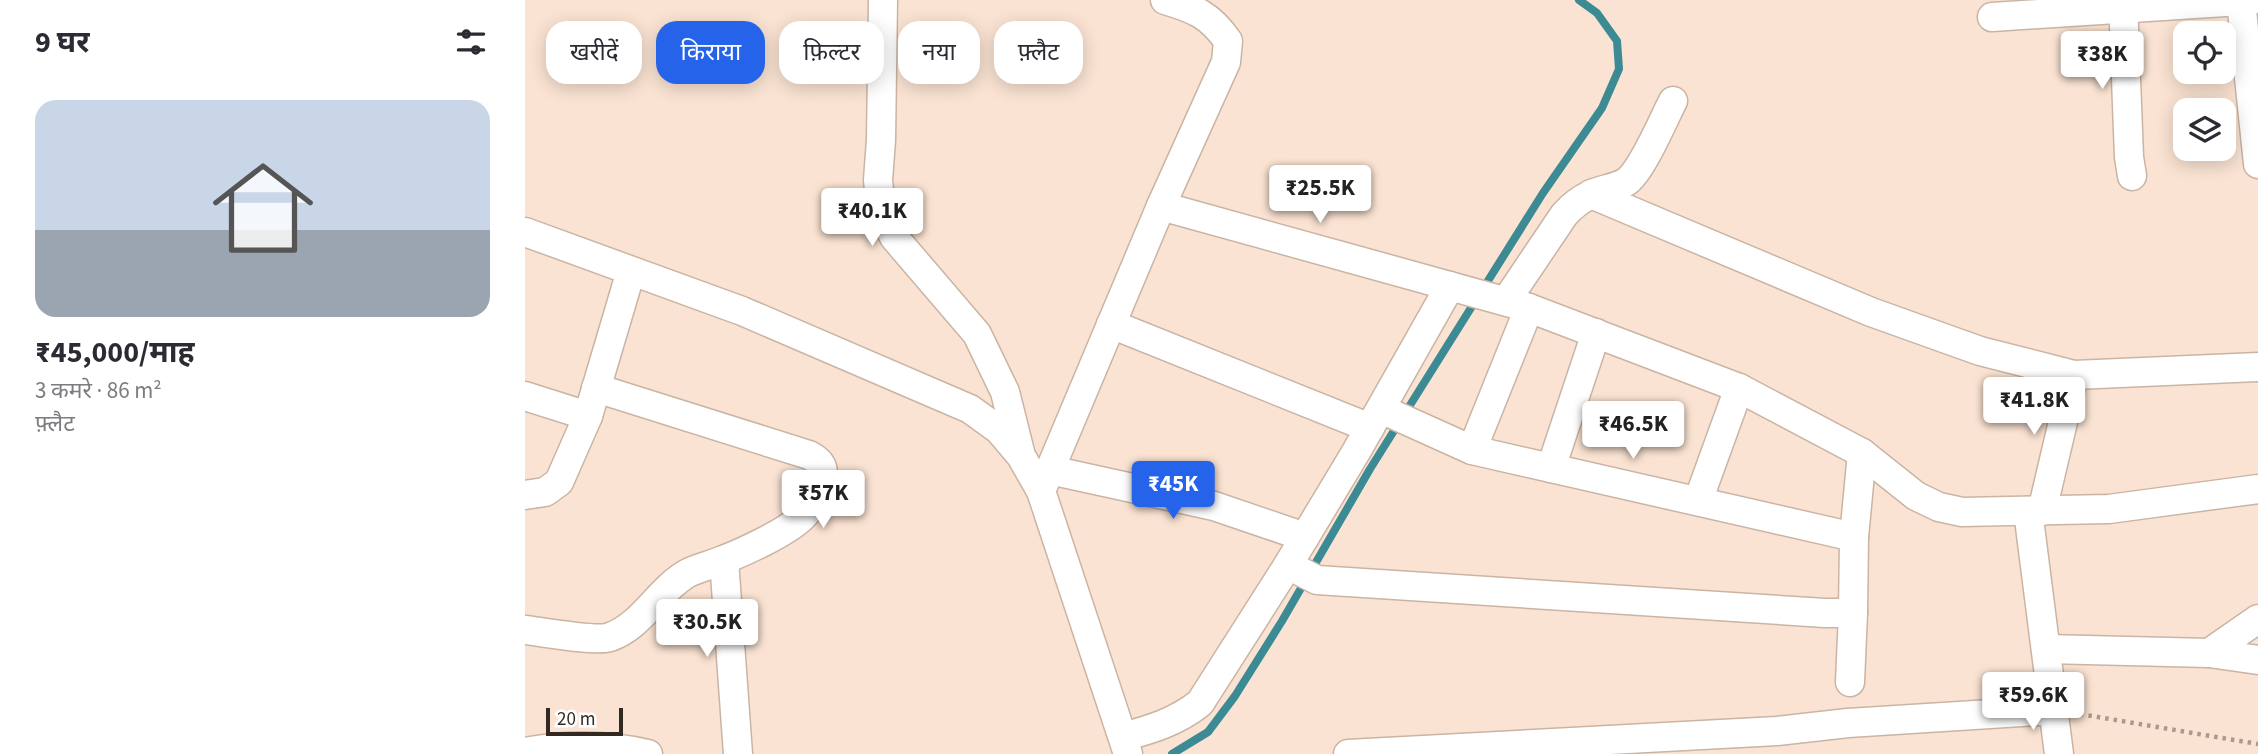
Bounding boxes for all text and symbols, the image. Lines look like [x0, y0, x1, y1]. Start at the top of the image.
text: 9 घर [35, 21, 90, 64]
chip: खरीदें [546, 21, 642, 84]
chip: किराया [656, 21, 765, 84]
chip: फ़िल्टर [779, 21, 884, 84]
chip: नया [898, 21, 980, 84]
chip: फ़्लैट [994, 21, 1083, 84]
map controls [2173, 21, 2236, 161]
button: locate [2173, 21, 2236, 84]
icon: filters [452, 23, 490, 61]
pin: ₹38K [2061, 32, 2143, 91]
text: ₹38K [2077, 37, 2127, 70]
button: layers [2173, 98, 2236, 161]
icon: home [200, 145, 326, 271]
pin: ₹25.5K [1263, 166, 1377, 225]
text: ₹25.5K [1285, 171, 1355, 204]
pin: ₹40.1K [815, 188, 929, 248]
text: ₹40.1K [837, 194, 907, 227]
text: ₹45,000/माह [35, 331, 195, 374]
text: 3 कमरे · 86 m² [35, 374, 162, 407]
pin: ₹41.8K [1977, 378, 2091, 437]
text: ₹41.8K [1999, 383, 2069, 416]
pin: ₹46.5K [1576, 402, 1690, 461]
text: फ़्लैट [35, 407, 75, 440]
text: ₹46.5K [1598, 407, 1668, 440]
pin: ₹45K [1132, 462, 1214, 521]
text: ₹45K [1148, 467, 1198, 500]
pin: ₹57K [782, 470, 864, 530]
text: ₹57K [798, 476, 848, 509]
pin: ₹30.5K [650, 600, 764, 659]
text: ₹30.5K [672, 605, 742, 638]
pin: ₹59.6K [1976, 672, 2090, 732]
text: ₹59.6K [1998, 678, 2068, 711]
scale bar [546, 705, 623, 737]
text: 20 m [557, 706, 595, 733]

